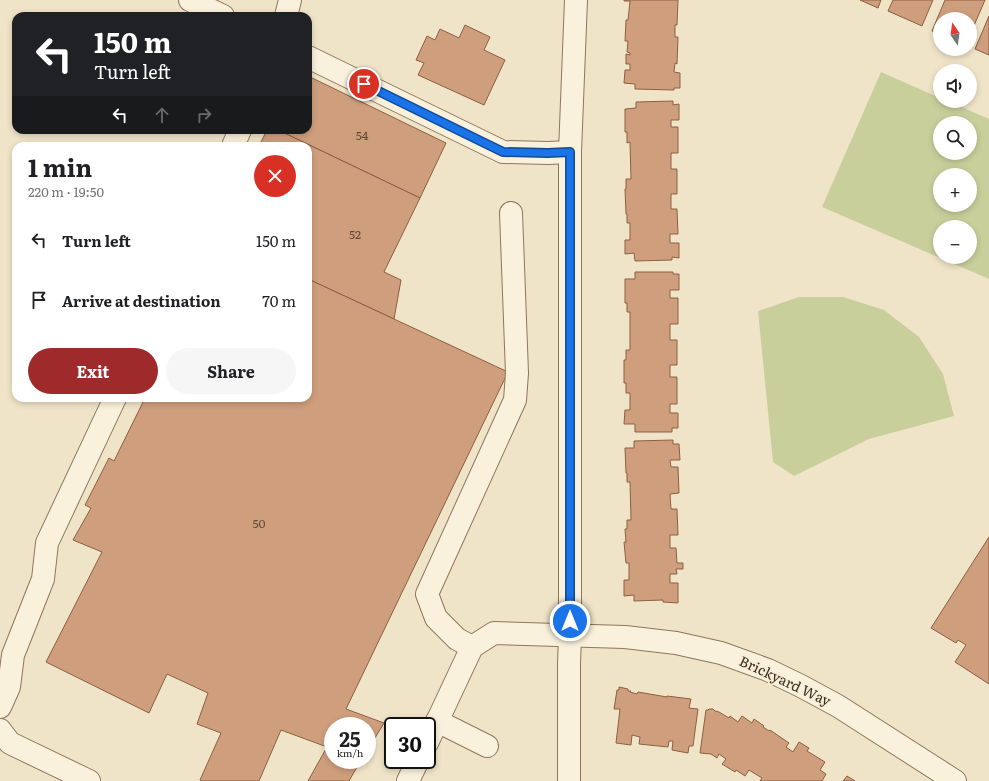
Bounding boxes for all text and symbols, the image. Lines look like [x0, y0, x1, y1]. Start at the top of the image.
north arrow [933, 12, 977, 56]
map controls [933, 12, 977, 264]
text: 150 m [94, 20, 172, 62]
icon: left [28, 28, 80, 80]
text: Turn left [94, 58, 171, 85]
button: sound [933, 64, 977, 108]
pin [347, 67, 381, 101]
icon: arrive [353, 73, 375, 95]
icon: left [109, 104, 131, 126]
icon: ahead [151, 104, 173, 126]
icon: right [193, 104, 215, 126]
button: search [933, 116, 977, 160]
house number: 54 [356, 126, 369, 144]
text: 1 min [28, 149, 92, 184]
button: close [254, 155, 296, 197]
button: + [933, 168, 977, 212]
text: 220 m · 19:50 [28, 182, 104, 201]
button: − [933, 220, 977, 264]
house number: 52 [349, 225, 361, 243]
icon: left [28, 229, 50, 251]
text: Turn left [62, 229, 131, 252]
text: 150 m [256, 229, 296, 252]
icon: arrive [28, 289, 50, 311]
text: Arrive at destination [62, 289, 221, 312]
text: 70 m [262, 289, 296, 312]
button: Exit [28, 348, 158, 394]
button: Share [166, 348, 296, 394]
house number: 50 [252, 514, 266, 532]
position arrow [549, 600, 591, 642]
street label: Brickyard Way [736, 650, 835, 710]
speed limit sign: 30 [384, 717, 436, 769]
text: 25 [339, 723, 361, 753]
text: km/h [337, 745, 363, 760]

